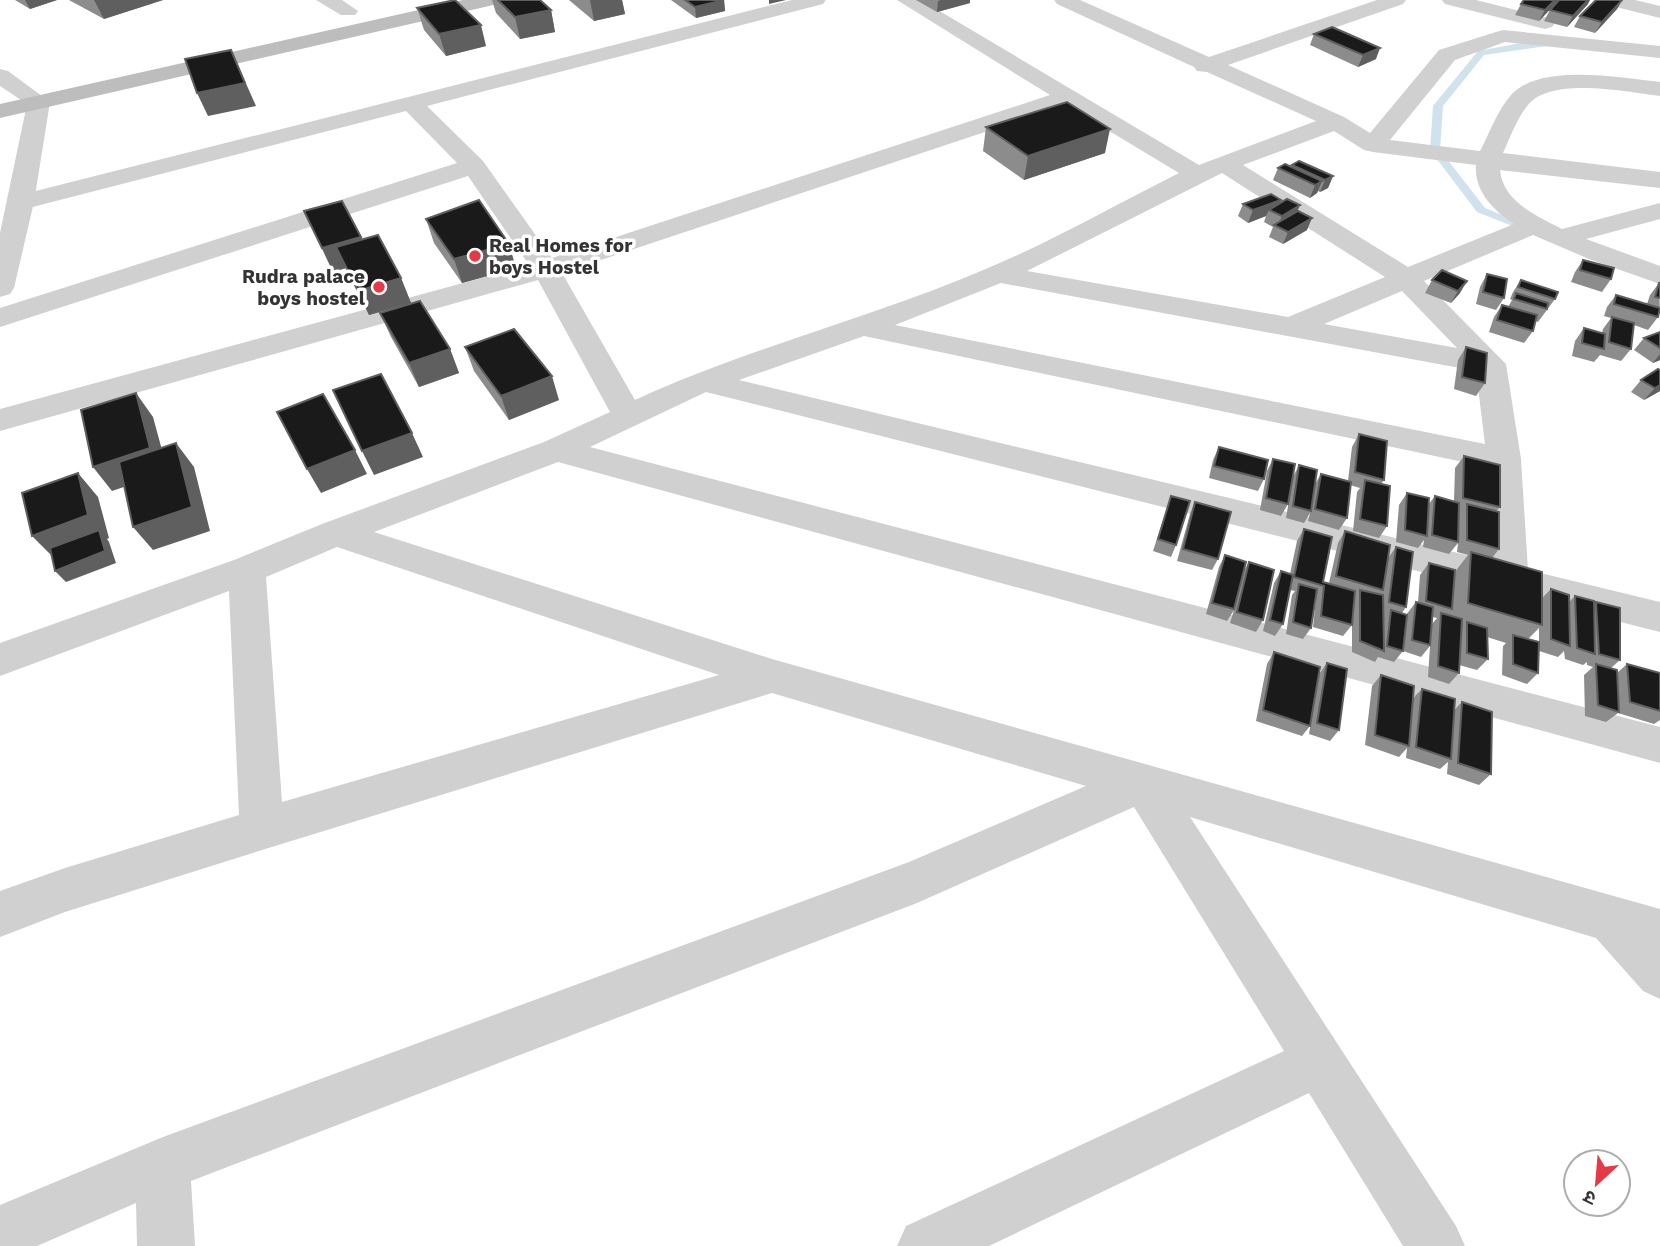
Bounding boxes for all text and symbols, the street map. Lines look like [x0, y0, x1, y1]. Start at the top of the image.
place label: Real Homes for boys Hostel [489, 234, 633, 279]
marker: Real Homes for boys Hostel [467, 248, 483, 264]
place label: Rudra palace boys hostel [242, 265, 366, 310]
marker: Rudra palace boys hostel [371, 279, 387, 295]
north arrow [1562, 1148, 1632, 1218]
text: उ [1579, 1185, 1600, 1211]

